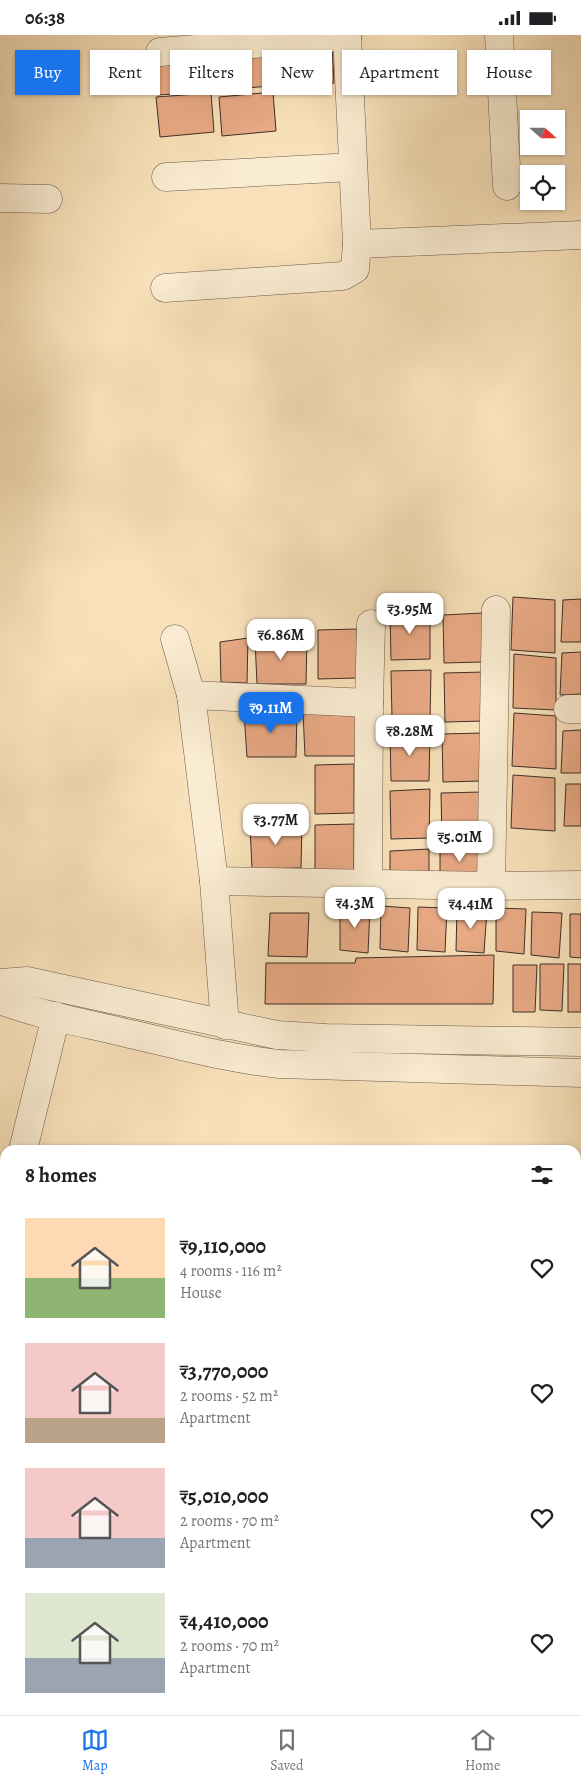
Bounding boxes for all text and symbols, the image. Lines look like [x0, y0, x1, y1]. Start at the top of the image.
text: 06:38 [25, 5, 65, 31]
chip: Buy [15, 50, 80, 95]
chip: Rent [90, 50, 160, 95]
chip: Filters [170, 50, 252, 95]
chip: New [262, 50, 332, 95]
chip: Apartment [342, 50, 457, 95]
chip: House [467, 50, 551, 95]
north arrow [520, 110, 565, 155]
map controls [520, 110, 565, 210]
button: locate [520, 165, 565, 210]
pin: ₹3.95M [369, 593, 451, 635]
text: ₹3.95M [388, 598, 432, 620]
pin: ₹6.86M [240, 619, 322, 661]
text: ₹6.86M [258, 624, 304, 646]
pin: ₹9.11M [230, 691, 312, 734]
text: ₹9.11M [250, 697, 292, 719]
pin: ₹8.28M [369, 715, 451, 757]
text: ₹8.28M [387, 720, 433, 742]
pin: ₹3.77M [235, 803, 317, 846]
text: ₹3.77M [254, 809, 298, 831]
pin: ₹5.01M [419, 821, 501, 863]
text: ₹5.01M [438, 826, 482, 848]
pin: ₹4.3M [320, 887, 390, 929]
pin: ₹4.41M [430, 887, 512, 930]
text: ₹4.3M [336, 892, 374, 914]
text: ₹4.41M [449, 893, 493, 915]
text: 8 homes [25, 1161, 97, 1189]
icon: filters [528, 1161, 556, 1189]
text: ₹9,110,000 [180, 1232, 266, 1260]
icon: home [65, 1238, 125, 1298]
icon: heart [528, 1254, 556, 1282]
text: 4 rooms · 116 m² [180, 1260, 282, 1282]
text: House [180, 1282, 222, 1304]
text: ₹3,770,000 [180, 1357, 268, 1385]
icon: home [65, 1363, 125, 1423]
icon: heart [528, 1379, 556, 1407]
text: 2 rooms · 52 m² [180, 1385, 278, 1407]
text: Apartment [180, 1407, 251, 1429]
text: ₹5,010,000 [180, 1482, 268, 1510]
icon: home [65, 1488, 125, 1548]
icon: heart [528, 1504, 556, 1532]
text: 2 rooms · 70 m² [180, 1510, 279, 1532]
text: Apartment [180, 1532, 251, 1554]
text: ₹4,410,000 [180, 1607, 269, 1635]
icon: home [65, 1613, 125, 1673]
icon: heart [528, 1629, 556, 1657]
text: 2 rooms · 70 m² [180, 1635, 279, 1657]
text: Apartment [180, 1657, 251, 1679]
tab: Map [81, 1726, 109, 1775]
tab: Saved [270, 1726, 304, 1775]
tab: Home [465, 1726, 500, 1775]

